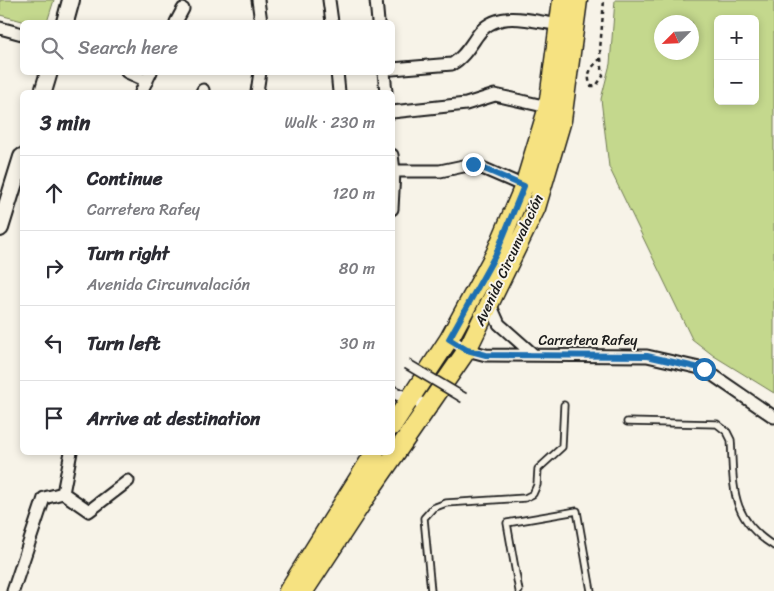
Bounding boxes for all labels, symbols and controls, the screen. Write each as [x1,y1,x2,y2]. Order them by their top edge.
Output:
north arrow [654,15,699,60]
map controls [714,15,759,105]
button: + [714,15,759,60]
search box [20,20,395,75]
text: Search here [78,31,178,64]
icon: search [38,34,66,62]
button: − [714,60,759,105]
text: 3 min [40,104,90,142]
text: Walk · 230 m [284,108,375,137]
route end [462,153,485,176]
text: Continue [87,162,163,195]
icon: ahead [40,179,68,207]
text: 120 m [332,179,375,208]
street label: Avenida Circunvalación [467,190,551,331]
text: Carretera Rafey [87,195,200,224]
text: Turn right [87,237,169,270]
icon: right [40,254,68,282]
text: 80 m [339,254,375,283]
text: Avenida Circunvalación [87,270,250,299]
text: Turn left [87,327,160,360]
street label: Carretera Rafey [539,328,638,353]
icon: left [40,329,68,357]
text: 30 m [340,329,375,358]
route start [693,358,716,381]
text: Arrive at destination [87,402,260,435]
icon: arrive [40,404,68,432]

